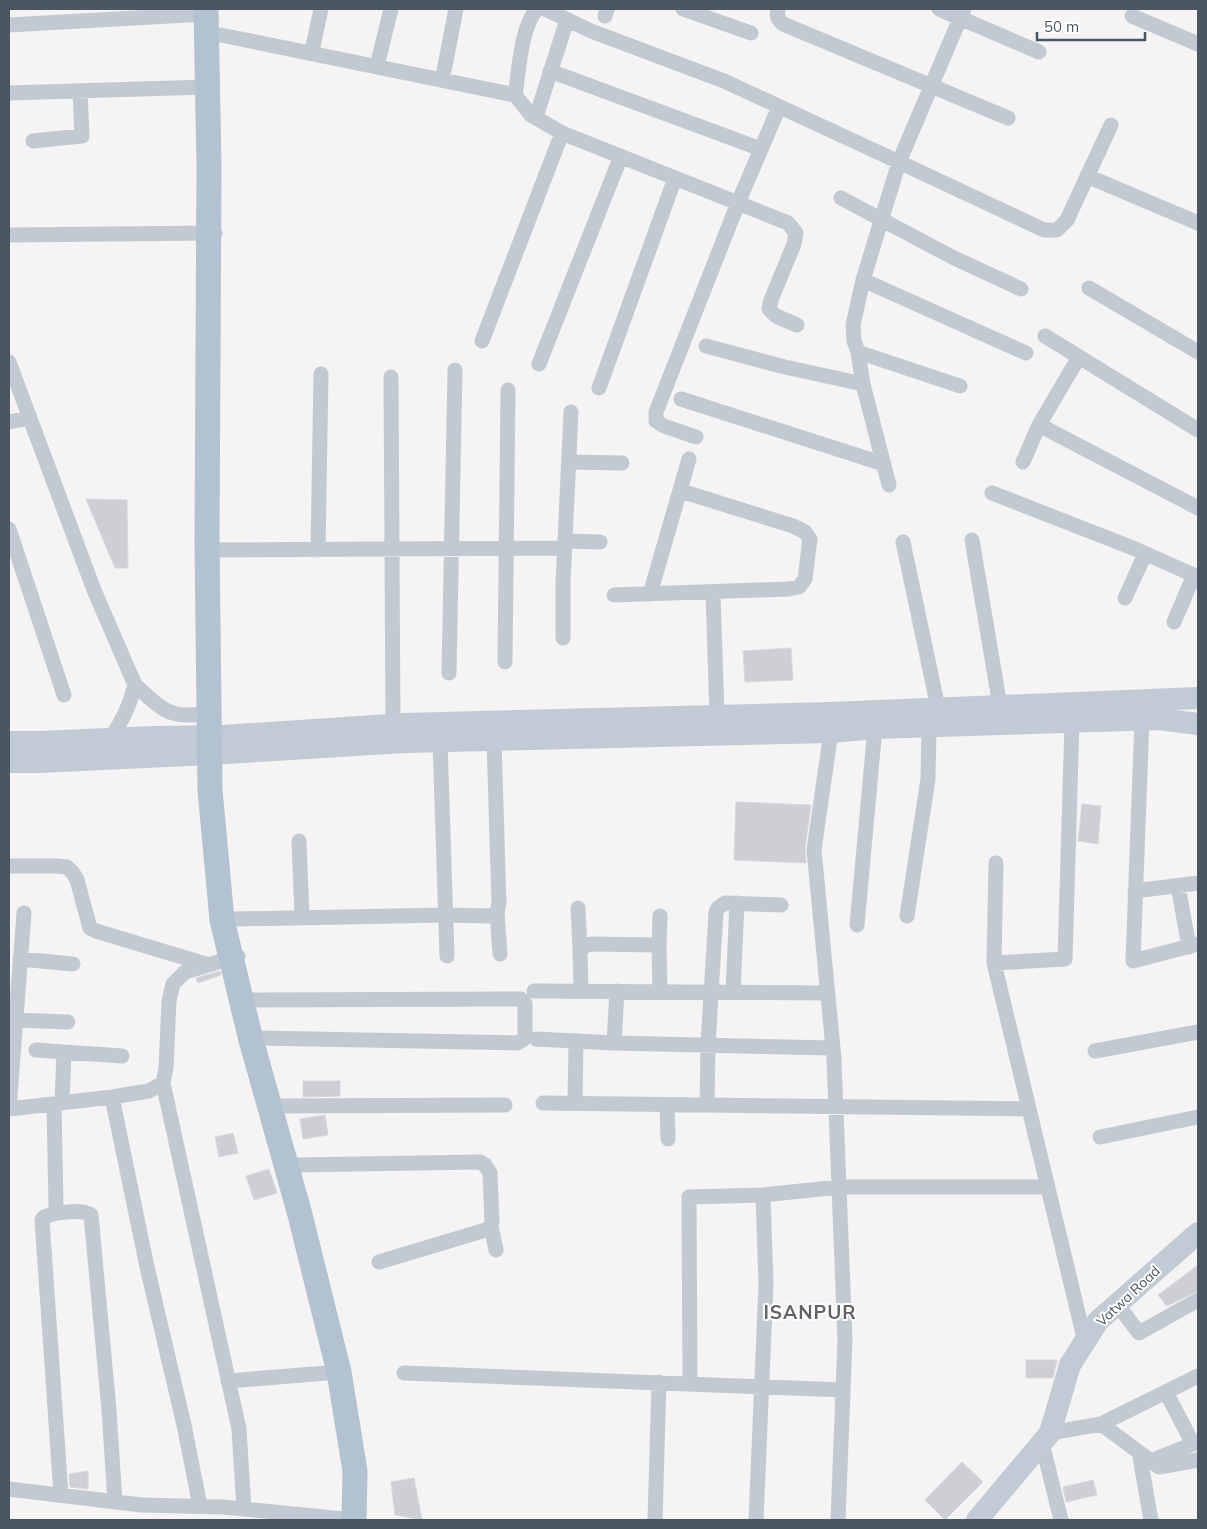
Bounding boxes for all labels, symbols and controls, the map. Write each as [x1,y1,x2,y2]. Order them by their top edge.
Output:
scale bar [1037,10,1144,42]
text: 50 m [1044,17,1079,36]
street label: Vatwa Road [1092,1262,1164,1330]
district label: ISANPUR [763,1300,857,1324]

